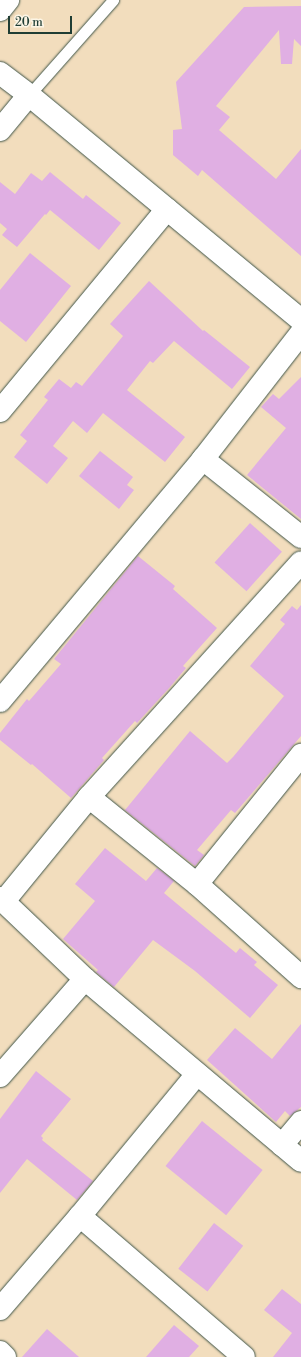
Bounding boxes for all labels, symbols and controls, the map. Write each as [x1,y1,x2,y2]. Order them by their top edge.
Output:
scale bar [10,8,74,34]
text: 20 m [15,15,43,30]

